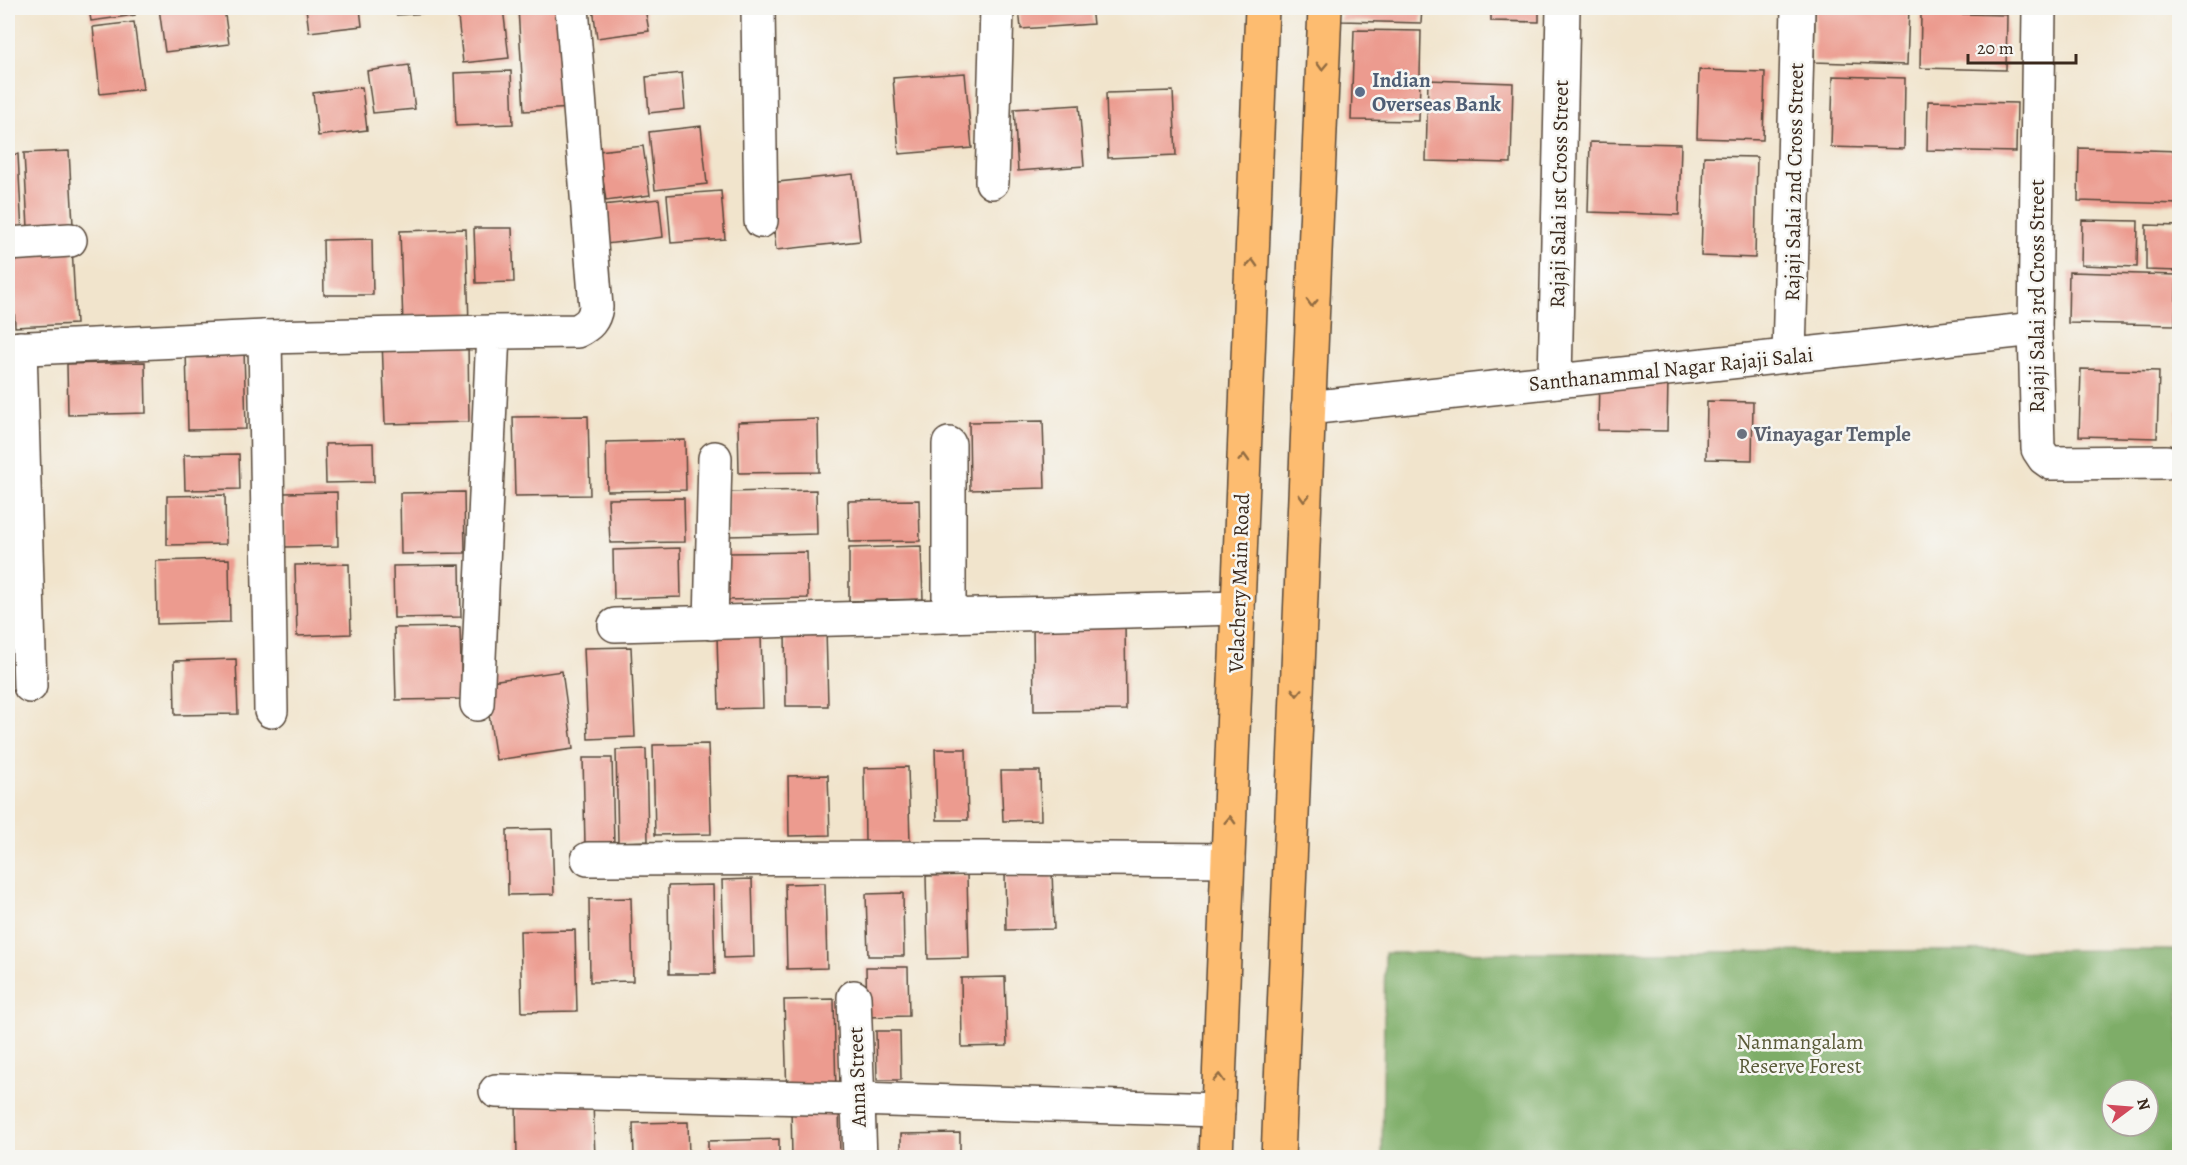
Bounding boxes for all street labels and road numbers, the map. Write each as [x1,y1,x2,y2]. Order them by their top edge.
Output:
street label: Rajaji Salai 2nd Cross Street [1778,62,1810,302]
street label: Rajaji Salai 1st Cross Street [1543,79,1575,308]
street label: Rajaji Salai 3rd Cross Street [2023,179,2051,413]
street label: Santhanammal Nagar Rajaji Salai [1527,340,1815,398]
street label: Velachery Main Road [1222,492,1256,674]
street label: Anna Street [841,1026,873,1129]

